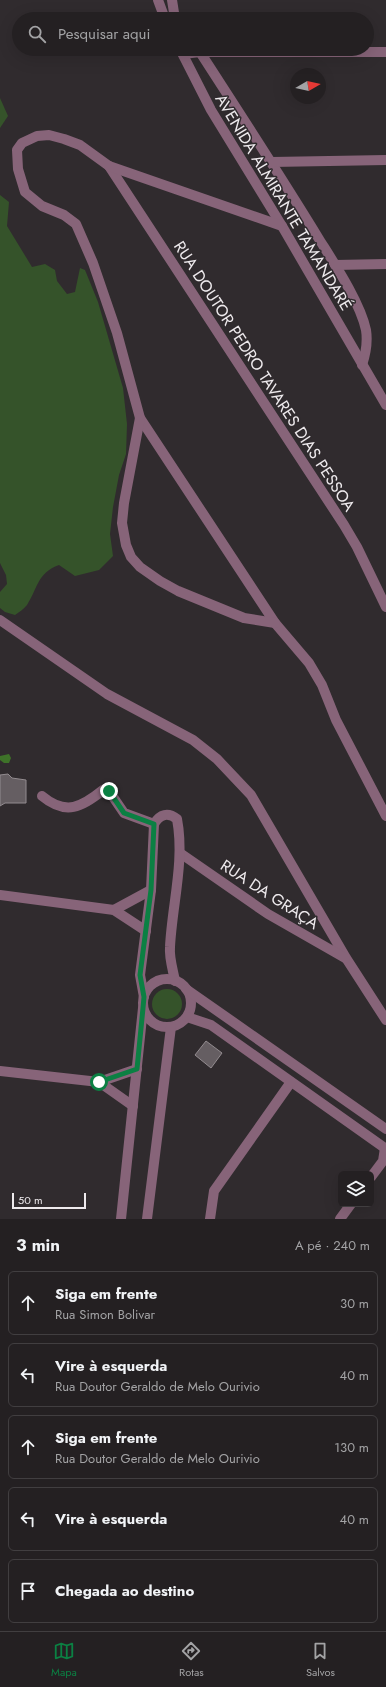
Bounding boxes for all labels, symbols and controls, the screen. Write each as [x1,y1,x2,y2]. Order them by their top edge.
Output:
search box [12,12,374,56]
icon: search [26,23,48,45]
text: Pesquisar aqui [58,23,150,45]
north arrow [290,68,326,104]
street label: AVENIDA ALMIRANTE TAMANDARÉ [210,90,358,315]
street label: RUA DOUTOR PEDRO TAVARES DIAS PESSOA [168,237,361,516]
route end [100,782,118,800]
street label: RUA DA GRAÇA [216,854,324,935]
route start [90,1073,108,1091]
map controls [338,1171,374,1207]
button: layers [338,1171,374,1207]
scale bar [12,1191,86,1210]
text: 50 m [18,1192,43,1208]
text: 3 min [16,1233,60,1257]
text: A pé · 240 m [295,1236,370,1255]
text: Siga em frente [55,1283,157,1305]
icon: ahead [17,1292,39,1314]
text: 30 m [340,1294,369,1313]
text: Rua Simon Bolivar [55,1305,155,1324]
text: Vire à esquerda [55,1355,167,1377]
icon: left [17,1364,39,1386]
text: 40 m [340,1366,369,1385]
text: Rua Doutor Geraldo de Melo Ourivio [55,1377,260,1396]
text: Siga em frente [55,1427,157,1449]
icon: ahead [17,1436,39,1458]
text: 130 m [334,1438,369,1457]
text: Rua Doutor Geraldo de Melo Ourivio [55,1449,260,1468]
icon: left [17,1508,39,1530]
text: Vire à esquerda [55,1508,167,1530]
text: 40 m [340,1510,369,1529]
icon: arrive [17,1580,39,1602]
text: Chegada ao destino [55,1580,194,1602]
tab: Mapa [51,1640,77,1680]
tab: Rotas [179,1640,204,1680]
tab: Salvos [306,1640,335,1680]

